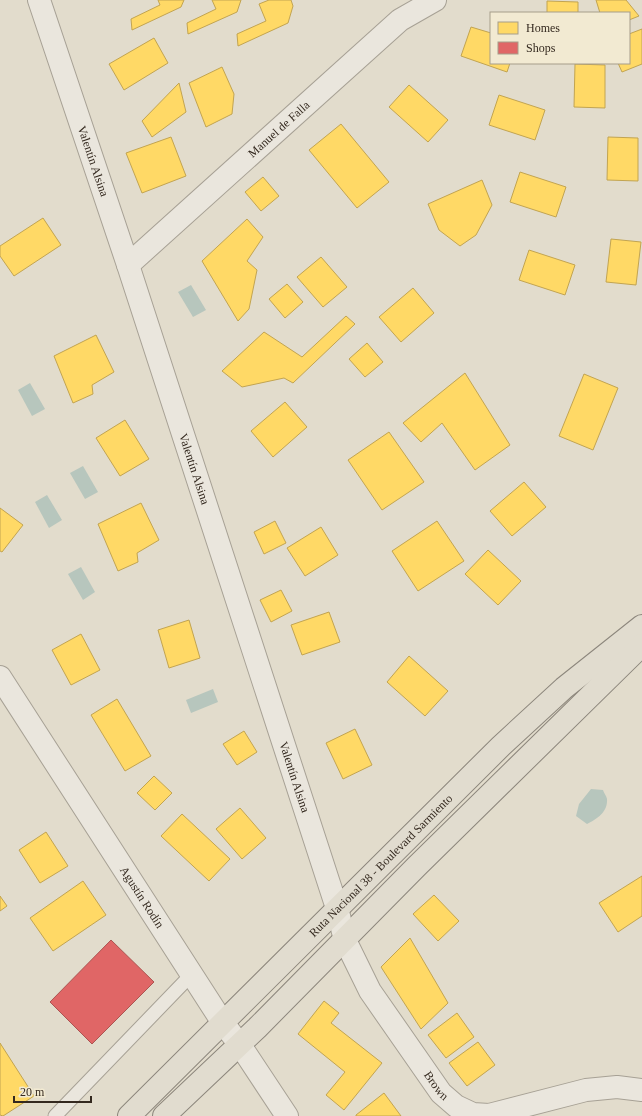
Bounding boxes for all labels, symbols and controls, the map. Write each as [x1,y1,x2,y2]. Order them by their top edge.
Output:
legend [490,12,630,64]
text: Homes [526,21,560,35]
text: Shops [526,41,556,55]
street label: Manuel de Falla [245,97,313,160]
street label: Valentín Alsina [75,124,112,199]
street label: Valentín Alsina [176,432,213,507]
street label: Valentín Alsina [276,740,313,815]
street label: Ruta Nacional 38 - Boulevard Sarmiento [306,791,455,940]
street label: Agustín Rodín [117,864,167,931]
street label: Brown [421,1068,451,1103]
scale bar [14,1078,91,1104]
text: 20 m [20,1085,45,1099]

